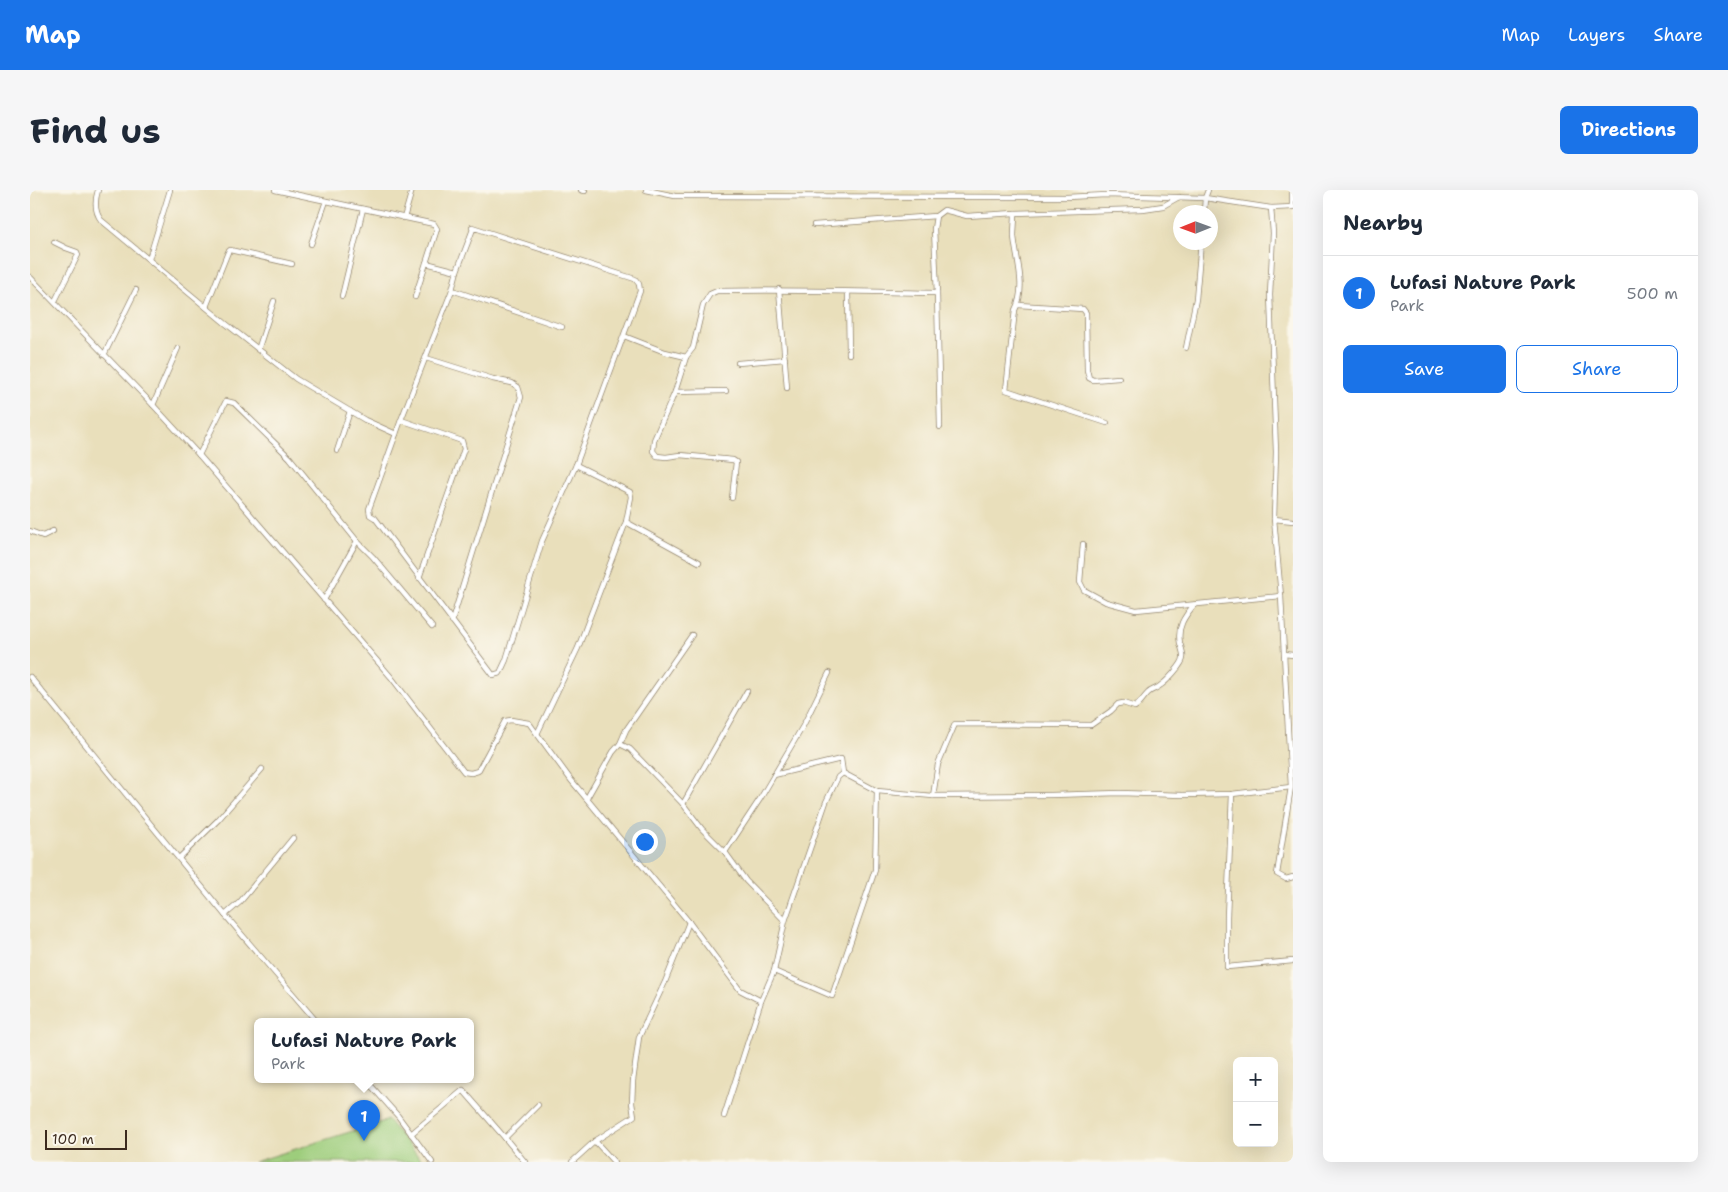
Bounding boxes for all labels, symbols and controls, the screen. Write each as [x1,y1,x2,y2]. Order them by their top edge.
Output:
text: Map [25,19,81,51]
text: Map [1502,23,1540,47]
text: Layers [1568,23,1625,47]
text: Share [1653,23,1703,47]
button: Directions [1560,106,1698,154]
text: Find us [30,107,161,154]
north arrow [1173,205,1218,250]
text: Nearby [1343,209,1423,237]
text: Lufasi Nature Park [1390,270,1576,295]
text: 1 [1355,283,1363,304]
text: 500 m [1627,283,1678,304]
text: Park [1390,295,1424,316]
button: Save [1343,345,1506,393]
button: Share [1516,345,1678,393]
your location [632,829,658,855]
popup [254,1018,474,1083]
text: Lufasi Nature Park [271,1028,457,1053]
text: Park [271,1053,305,1074]
map controls [1233,1057,1278,1147]
button: + [1233,1057,1278,1102]
pin: 1 [348,1100,380,1141]
button: − [1233,1102,1278,1147]
scale bar [45,1127,128,1150]
text: 100 m [52,1130,94,1148]

